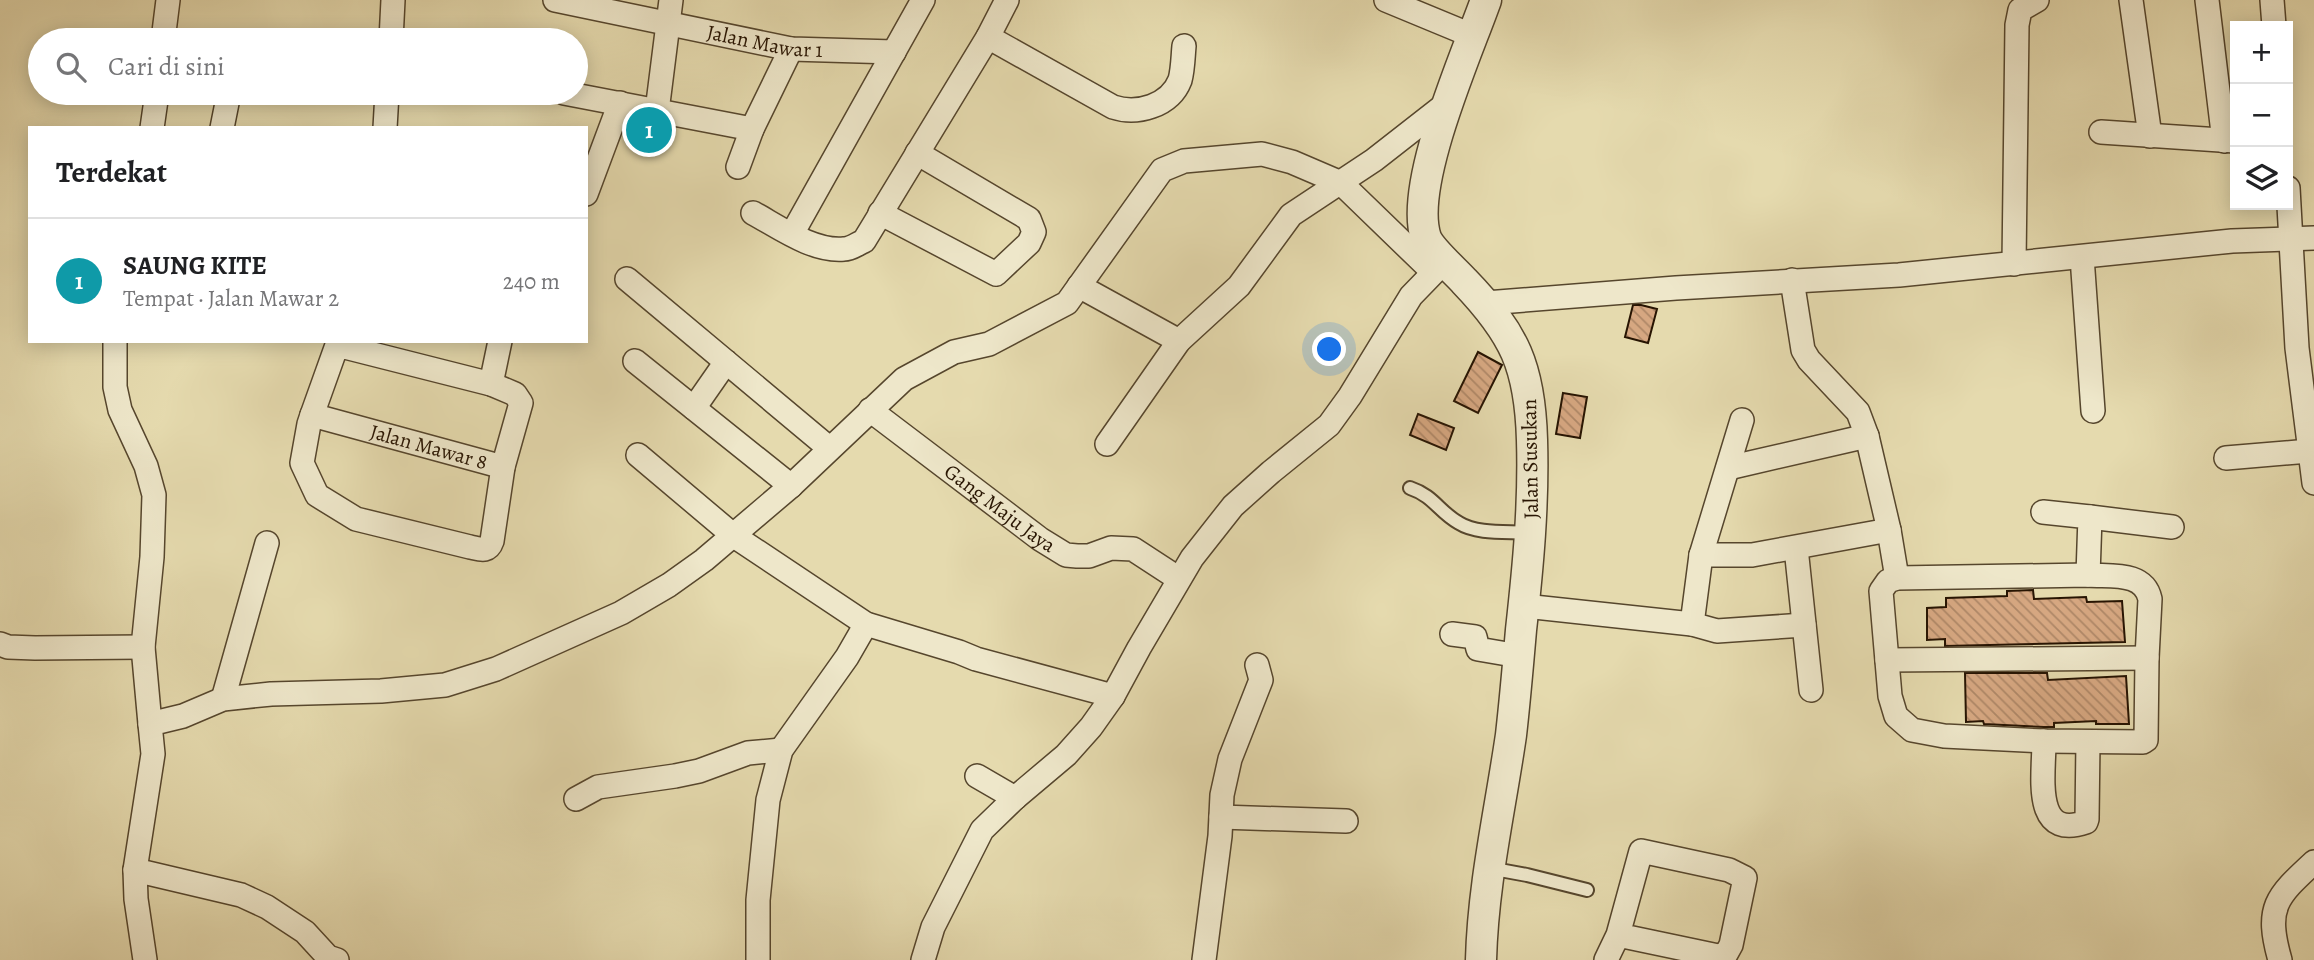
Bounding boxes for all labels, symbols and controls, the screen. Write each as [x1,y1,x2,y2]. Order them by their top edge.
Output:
street label: Jalan Mawar 1 [704,18,823,64]
map controls [2230,21,2293,210]
button: + [2230,21,2293,84]
search box [28,28,588,105]
icon: search [52,48,90,86]
text: Cari di sini [108,49,225,84]
button: − [2230,84,2293,147]
pin: 1 [626,104,672,156]
button: layers [2230,147,2293,210]
text: Terdekat [56,152,167,192]
text: SAUNG KITE [123,248,267,283]
text: 1 [75,266,83,297]
text: 240 m [503,266,560,297]
text: Tempat · Jalan Mawar 2 [123,283,339,314]
your location [1312,332,1346,366]
street label: Jalan Susukan [1515,399,1545,519]
street label: Jalan Mawar 8 [367,417,490,476]
street label: Gang Maju Jaya [939,457,1061,559]

